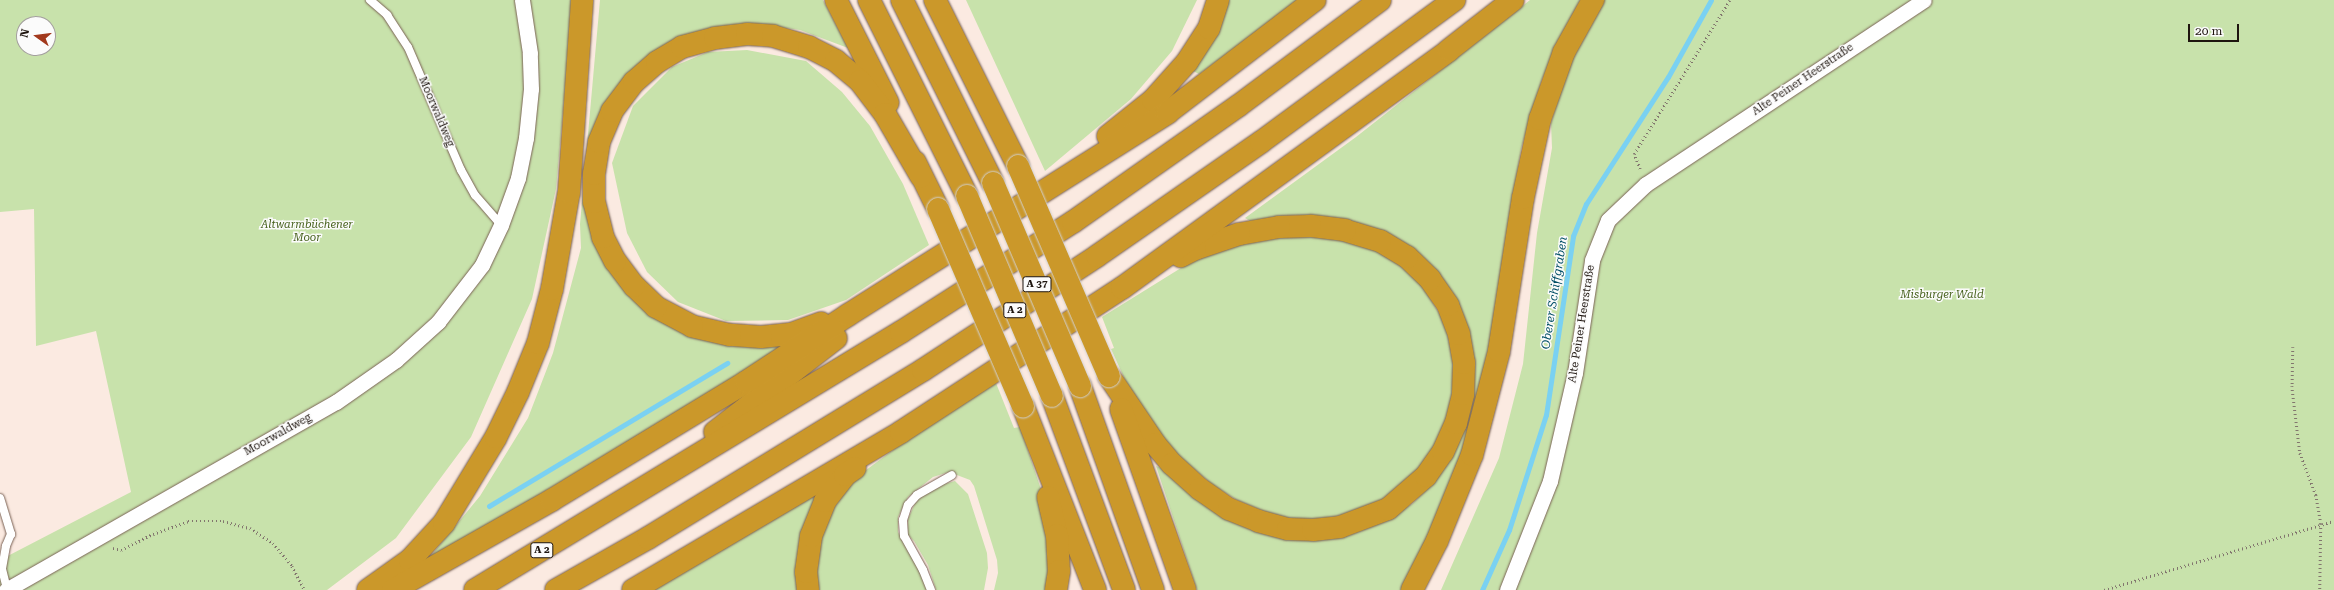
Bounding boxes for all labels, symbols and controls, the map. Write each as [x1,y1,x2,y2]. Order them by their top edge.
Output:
north arrow [16,16,56,56]
scale bar [2190,16,2241,42]
text: 20 m [2195,24,2222,38]
text: N [18,28,32,39]
street label: Alte Peiner Heerstraße [1750,41,1856,119]
street label: Moorwaldweg [415,75,457,149]
park label: Altwarmbüchener Moor [261,219,353,245]
water label: Oberer Schiffgraben [1539,236,1571,350]
street label: Alte Peiner Heerstraße [1566,264,1598,384]
road number: A 37 [1022,276,1052,292]
park label: Misburger Wald [1900,288,1984,302]
road number: A 2 [1003,302,1027,318]
street label: Moorwaldweg [242,411,314,459]
road number: A 2 [530,542,554,558]

